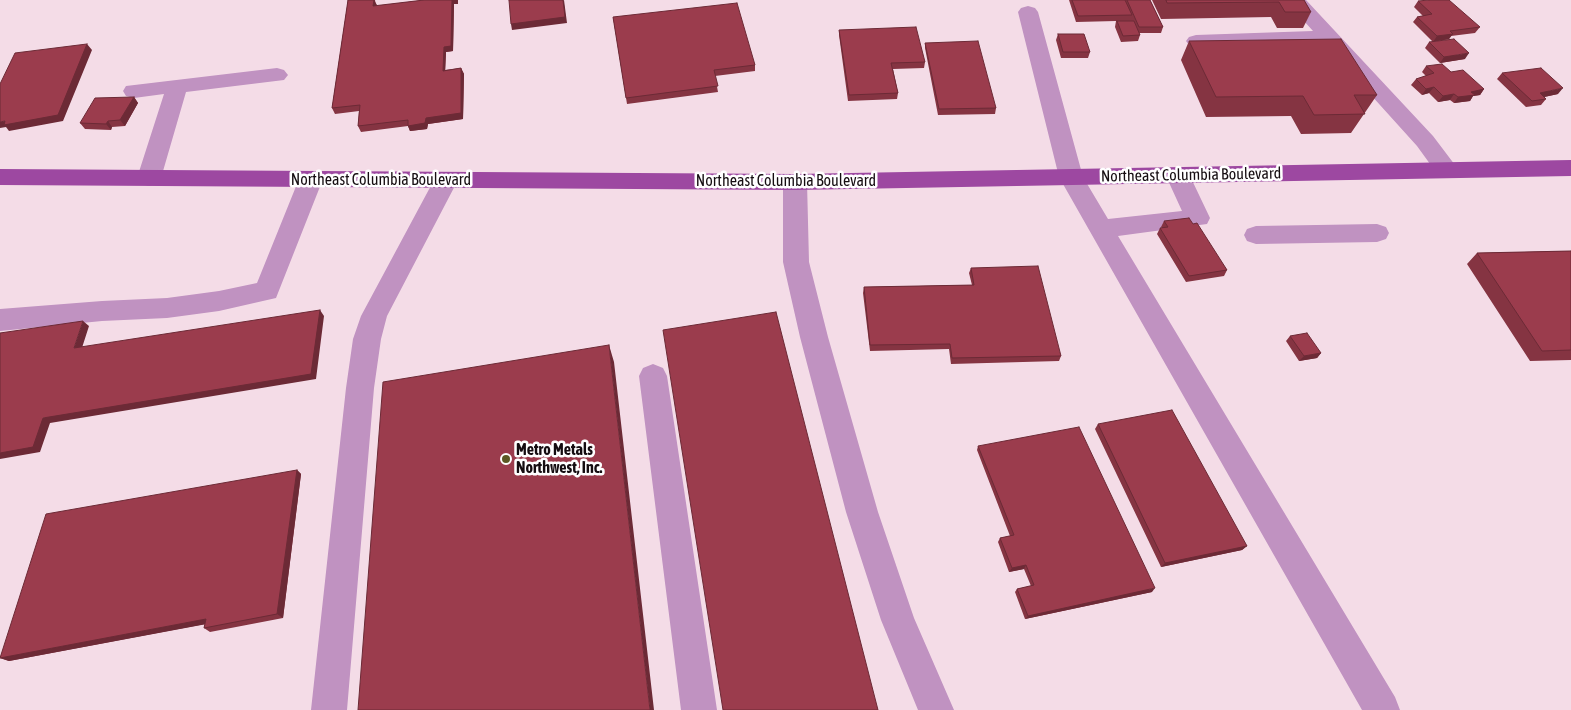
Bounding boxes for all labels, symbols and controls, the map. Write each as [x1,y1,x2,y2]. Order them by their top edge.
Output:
street label: Northeast Columbia Boulevard [1101,164,1281,186]
street label: Northeast Columbia Boulevard [291,170,471,190]
street label: Northeast Columbia Boulevard [696,171,876,191]
place label: Metro Metals Northwest, Inc. [516,440,602,478]
marker: Metro Metals Northwest, Inc. [500,453,512,465]

